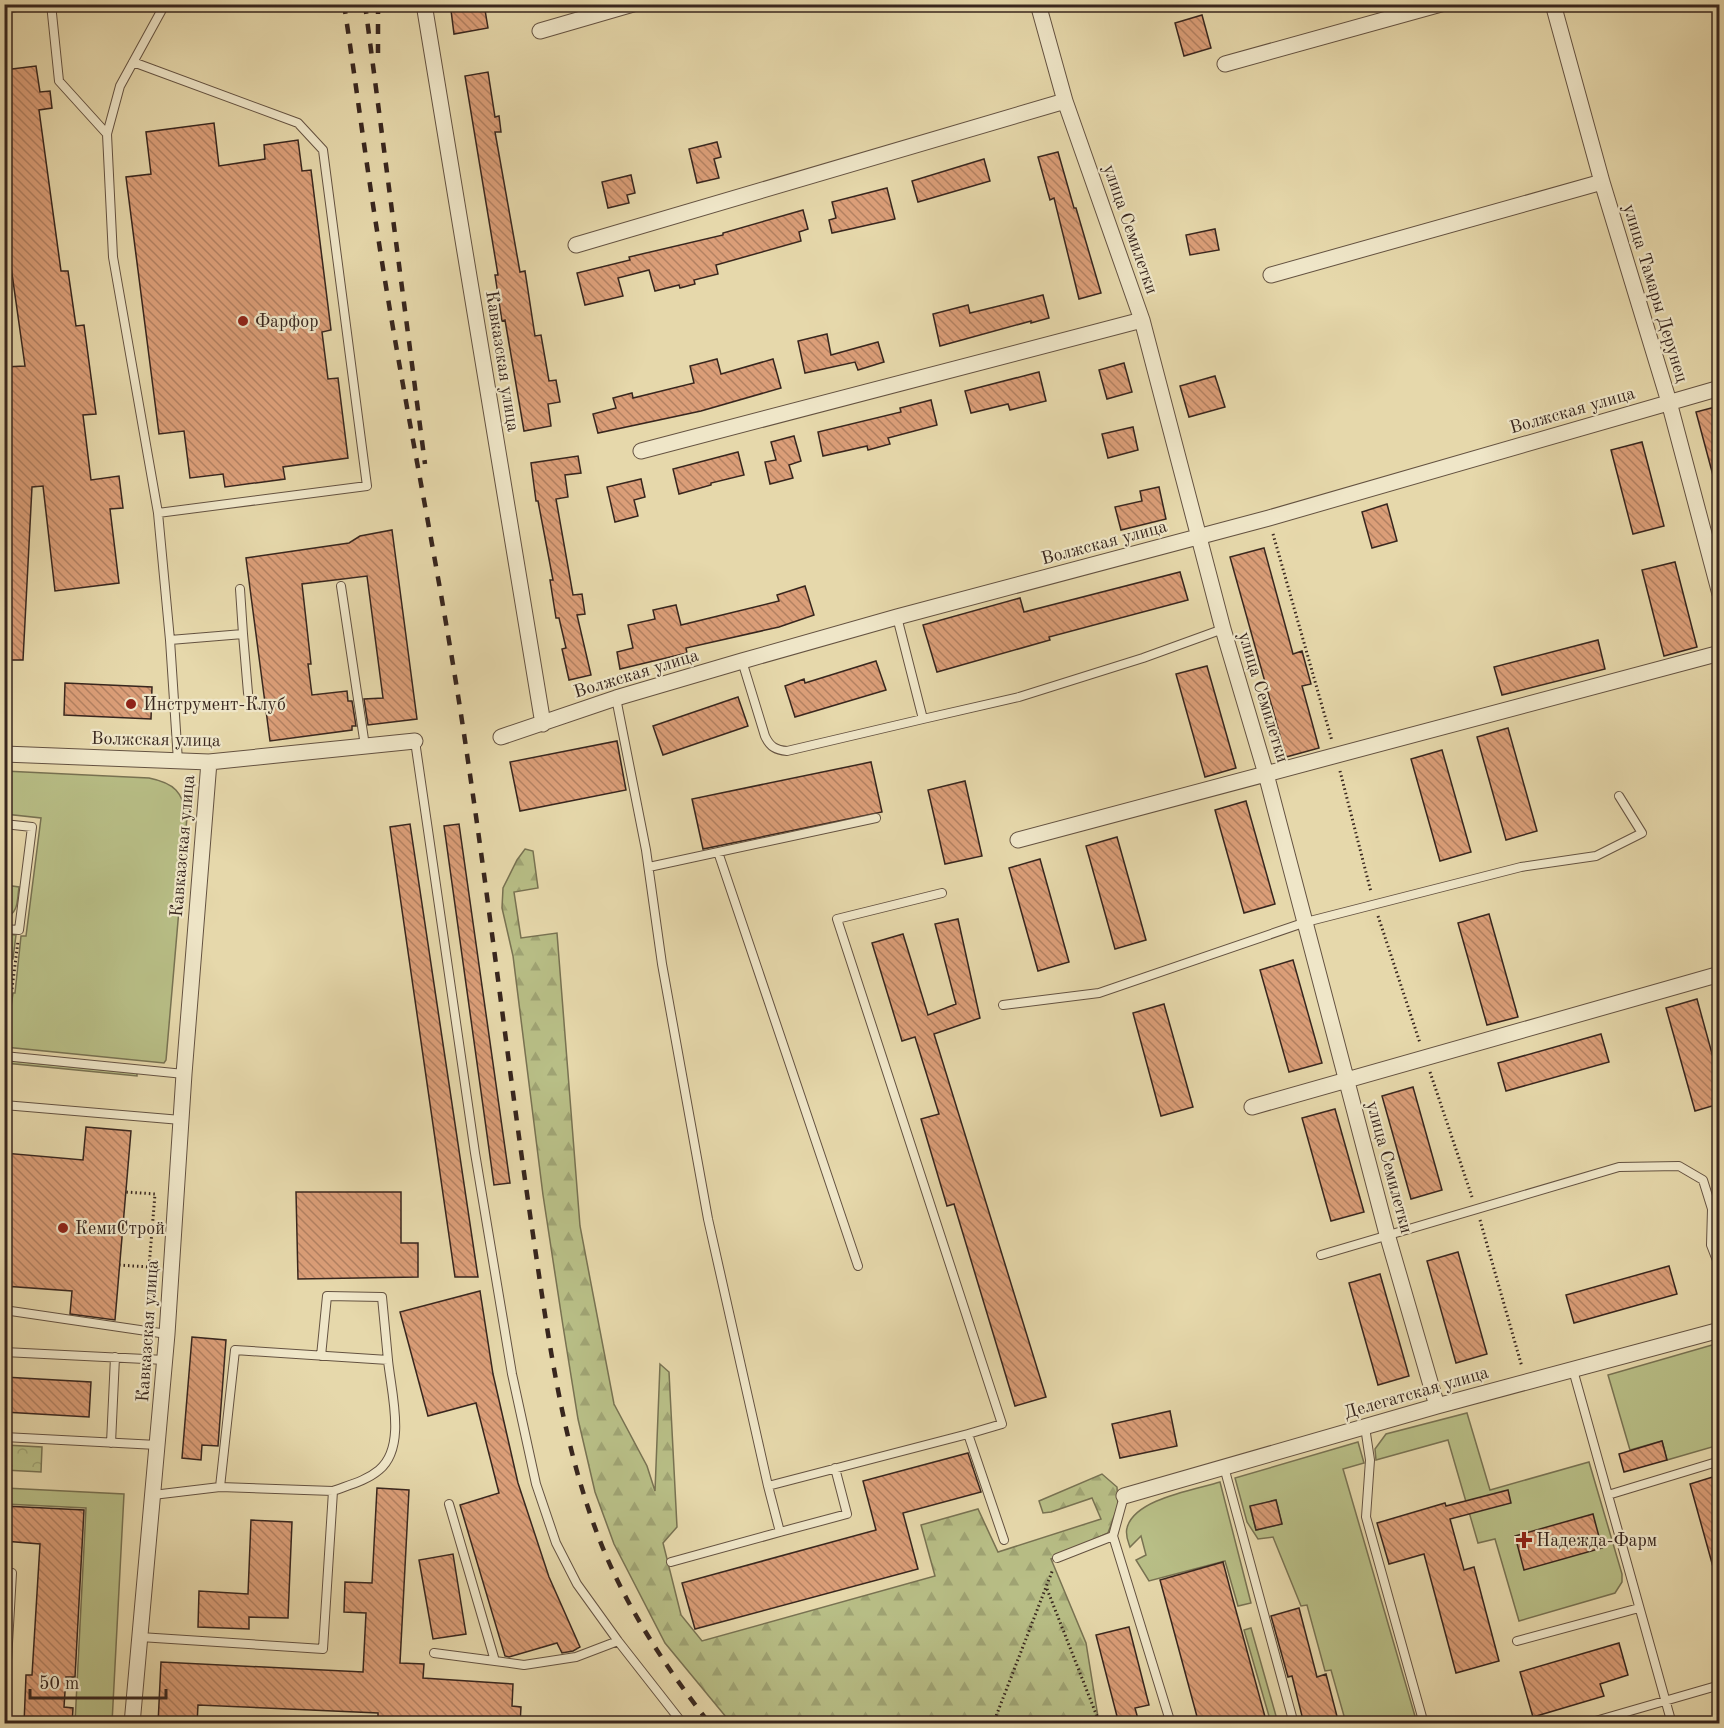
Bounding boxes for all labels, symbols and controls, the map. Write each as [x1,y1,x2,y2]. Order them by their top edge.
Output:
street label: улица Семилетки [1099,162,1161,297]
street label: улица Тамары Дерунец [1619,202,1691,385]
street label: Кавказская улица [482,289,522,433]
place label: Фарфор [255,313,319,332]
marker: Фарфор [236,314,250,328]
street label: Волжская улица [1508,384,1637,437]
street label: Волжская улица [1039,517,1169,568]
street label: улица Семилетки [1235,630,1292,765]
street label: Волжская улица [572,646,701,702]
place label: Инструмент-Клуб [143,696,286,714]
marker: Инструмент-Клуб [124,697,138,711]
street label: Волжская улица [91,730,221,750]
street label: Кавказская улица [168,774,198,918]
street label: улица Семилетки [1363,1099,1415,1235]
place label: КемиСтрой [75,1220,165,1238]
marker: КемиСтрой [56,1221,70,1235]
street label: Кавказская улица [134,1259,162,1403]
street label: Делегатская улица [1342,1364,1491,1422]
place label: Надежда-Фарм [1536,1532,1657,1550]
marker: Надежда-Фарм [1517,1533,1531,1547]
scale bar [30,1662,166,1700]
text: 50 m [39,1675,79,1693]

